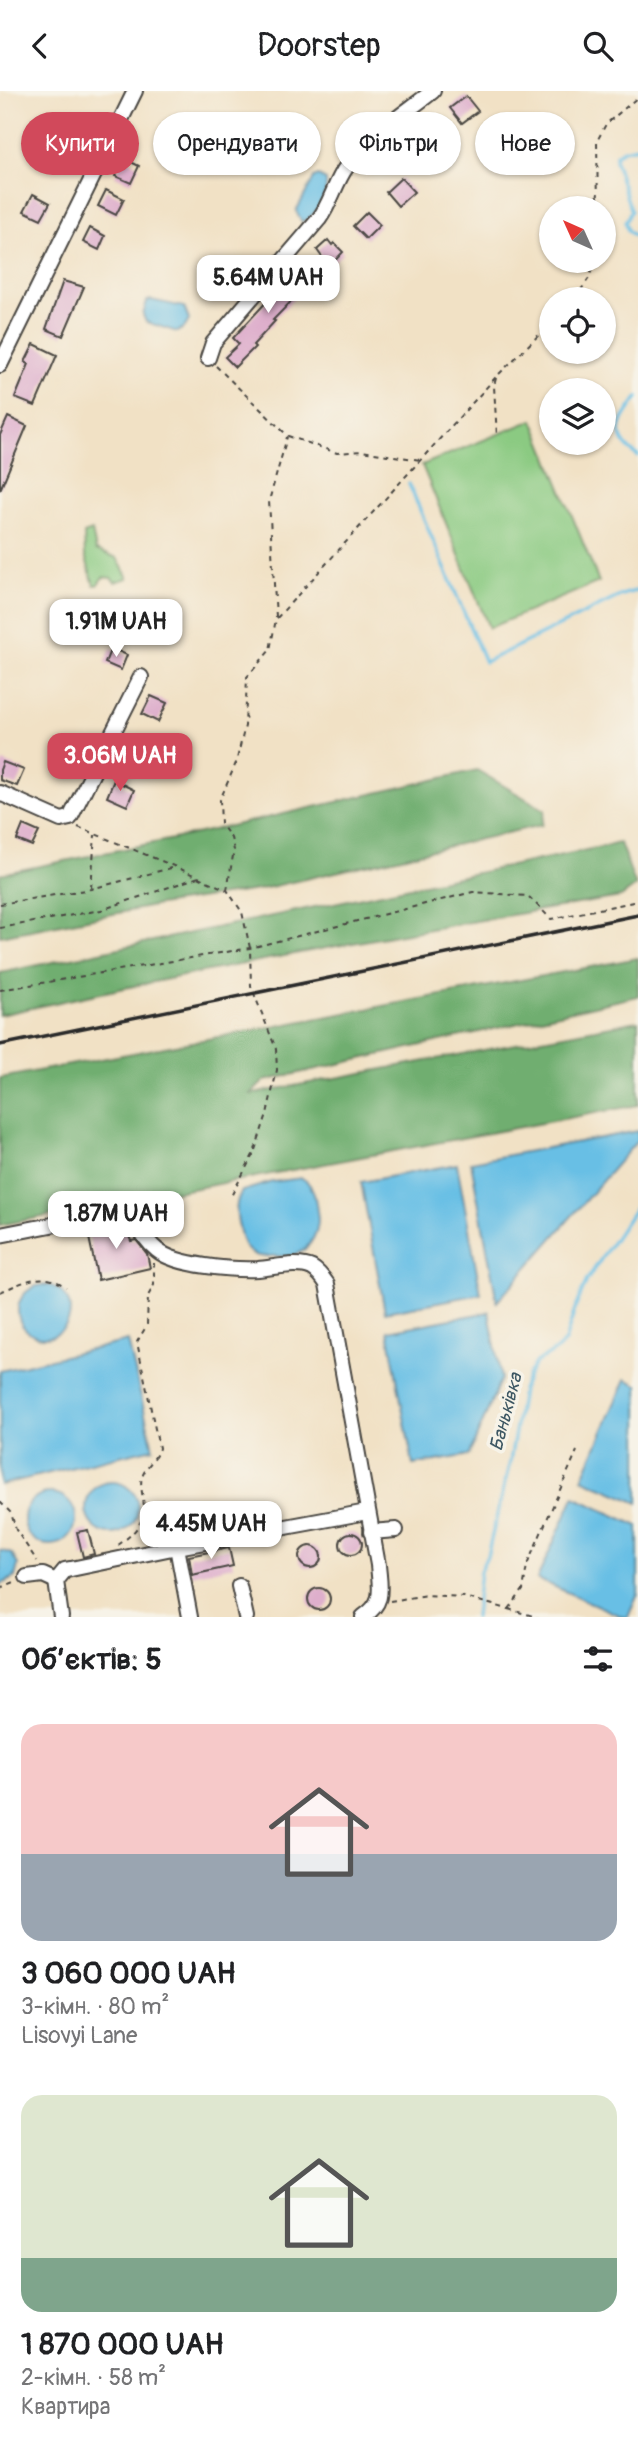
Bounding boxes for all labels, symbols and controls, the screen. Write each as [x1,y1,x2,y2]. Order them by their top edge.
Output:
text: Doorstep [257,26,381,66]
icon: back [21,27,59,65]
icon: search [579,27,617,65]
chip: Купити [21,112,139,175]
chip: Орендувати [153,112,321,175]
chip: Фільтри [335,112,461,175]
chip: Нове [475,112,575,175]
north arrow [539,196,616,273]
map controls [539,196,616,455]
pin: 5.64M UAH [188,255,348,315]
text: 5.64M UAH [213,263,323,292]
button: locate [539,287,616,364]
button: layers [539,378,616,455]
pin: 1.91M UAH [36,599,196,659]
text: 1.91M UAH [65,607,167,636]
pin: 3.06M UAH [40,733,200,793]
text: 3.06M UAH [63,741,177,770]
pin: 1.87M UAH [36,1191,196,1251]
text: 1.87M UAH [64,1199,168,1228]
water label: Баньківка [484,1369,528,1454]
pin: 4.45M UAH [131,1501,291,1561]
text: 4.45M UAH [156,1509,266,1538]
icon: filters [579,1640,617,1678]
text: Об’єктів: 5 [21,1641,162,1678]
icon: home [256,1769,382,1895]
text: 3 060 000 UAH [21,1955,236,1992]
text: 3-кімн. · 80 m² [21,1992,169,2021]
text: Lisovyi Lane [21,2021,137,2050]
icon: home [256,2140,382,2266]
text: 1 870 000 UAH [21,2326,224,2363]
text: 2-кімн. · 58 m² [21,2363,166,2392]
text: Квартира [21,2392,110,2421]

